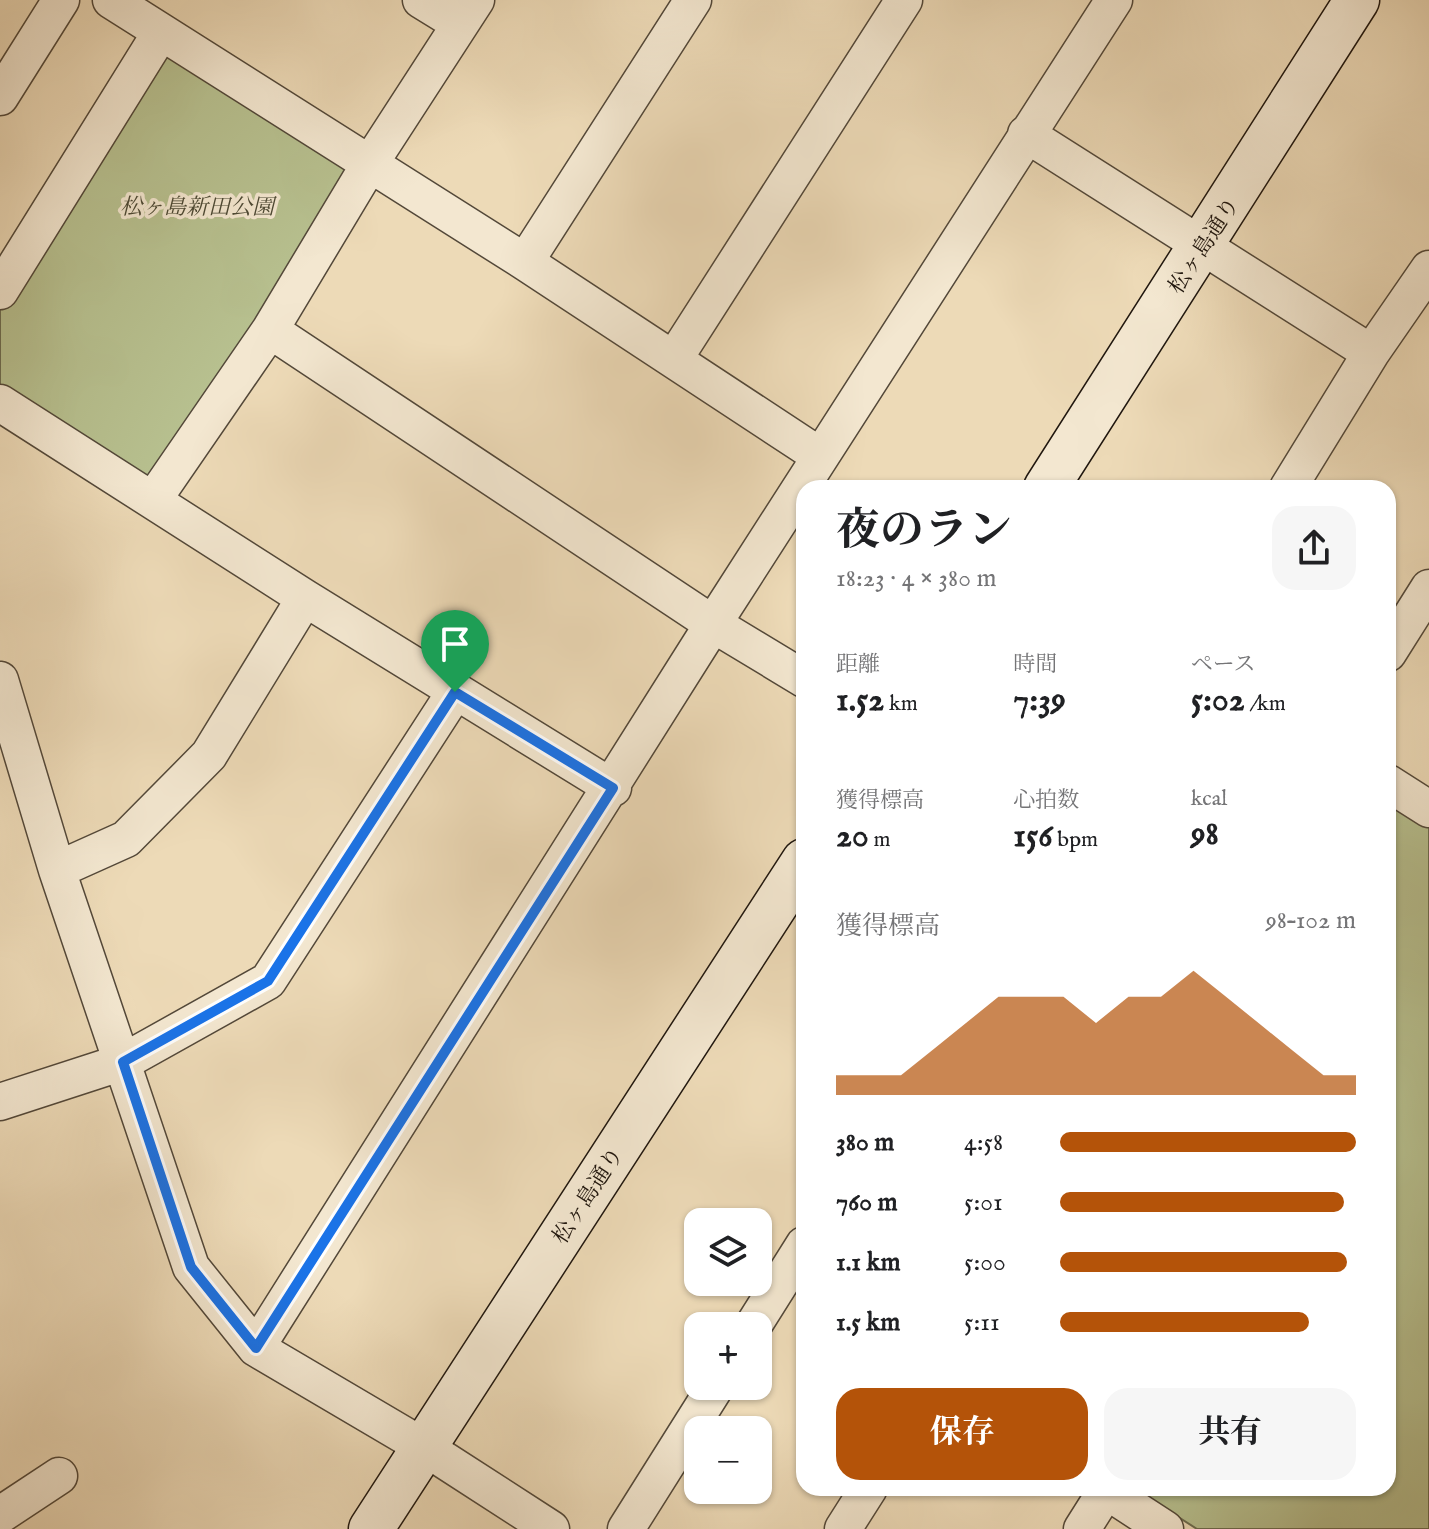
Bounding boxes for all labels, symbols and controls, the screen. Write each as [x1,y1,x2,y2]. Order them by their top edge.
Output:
street label: 松ヶ島通り [1163,192,1246,300]
park label: 松ヶ島新田公園 [120,194,277,222]
text: 夜のラン [836,504,1012,560]
button: share [1272,506,1356,590]
text: 18:23 · 4 × 380 m [836,562,997,595]
pin [421,610,489,692]
icon: arrive [433,622,477,666]
text: 距離 [836,651,880,679]
text: 時間 [1013,651,1057,679]
text: ペース [1191,651,1256,679]
text: 1.52 [836,679,884,722]
text: 7:39 [1013,679,1066,722]
text: 5:02 [1191,679,1245,722]
text: km [884,690,918,718]
text: /km [1245,690,1286,718]
text: kcal [1191,785,1227,813]
text: 獲得標高 [836,787,924,815]
text: 心拍数 [1013,787,1079,815]
text: 98 [1191,813,1219,856]
text: 20 [836,815,869,858]
text: 156 [1013,815,1053,858]
text: m [869,826,890,854]
text: bpm [1053,826,1098,854]
text: 98–102 m [1265,904,1356,937]
text: 獲得標高 [836,910,940,943]
text: 380 m [836,1126,894,1159]
text: 4:58 [964,1126,1003,1159]
street label: 松ヶ島通り [547,1142,630,1250]
text: 760 m [836,1186,898,1219]
text: 5:01 [964,1186,1003,1219]
map controls [684,1208,772,1504]
button: layers [684,1208,772,1296]
text: 1.1 km [836,1246,901,1279]
text: 5:00 [964,1246,1006,1279]
text: 1.5 km [836,1306,900,1339]
text: 5:11 [964,1306,1000,1339]
button: + [684,1312,772,1400]
button: 保存 [836,1388,1088,1480]
button: 共有 [1104,1388,1356,1480]
button: − [684,1416,772,1504]

